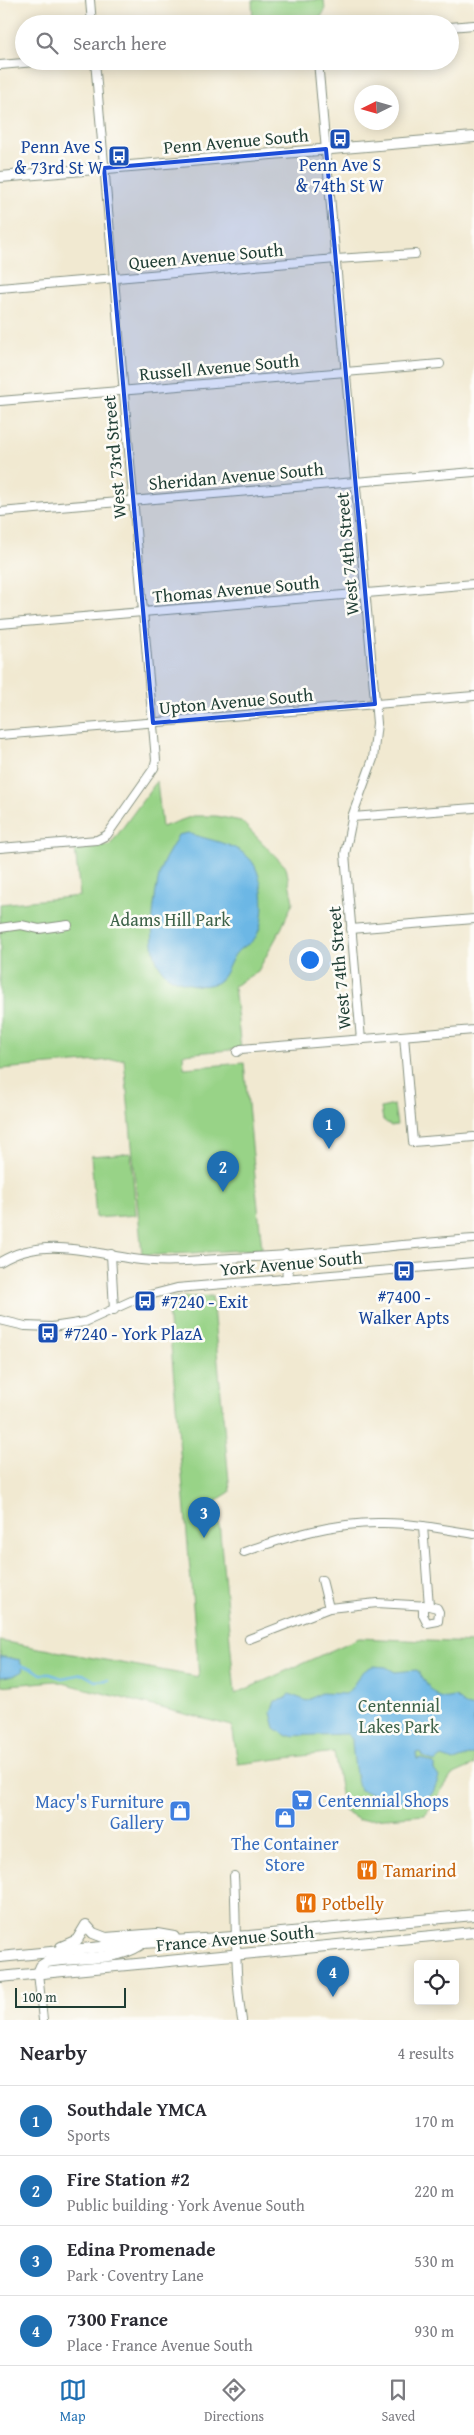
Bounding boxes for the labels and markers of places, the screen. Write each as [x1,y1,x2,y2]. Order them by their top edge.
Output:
bus stop icon: Penn Ave S & 74th St W [328,127,352,151]
place label: Penn Ave S & 73rd St W [14,133,104,181]
bus stop icon: Penn Ave S & 73rd St W [107,144,131,168]
place label: Penn Ave S & 74th St W [296,151,385,199]
pin: 1 [313,1108,345,1149]
pin: 2 [207,1151,239,1192]
bus stop icon: #7400 - Walker Apts [392,1259,416,1283]
place label: #7400 - Walker Apts [359,1283,449,1331]
place label: #7240 - Exit [161,1288,249,1315]
bus stop icon: #7240 - Exit [133,1289,157,1313]
place label: #7240 - York PlazA [64,1320,203,1347]
bus stop icon: #7240 - York PlazA [36,1321,60,1345]
pin: 3 [188,1497,220,1538]
place label: Centennial Shops [318,1787,449,1814]
place label: Macy's Furniture Gallery [35,1788,164,1836]
supermarket icon: Centennial Shops [290,1788,314,1812]
shop icon: Macy's Furniture Gallery [168,1799,192,1823]
shop icon: The Container Store [273,1806,297,1830]
place label: The Container Store [231,1830,339,1878]
place label: Tamarind [383,1857,457,1884]
restaurant icon: Tamarind [355,1858,379,1882]
place label: Potbelly [322,1890,384,1917]
restaurant icon: Potbelly [294,1891,318,1915]
pin: 4 [317,1956,349,1997]

